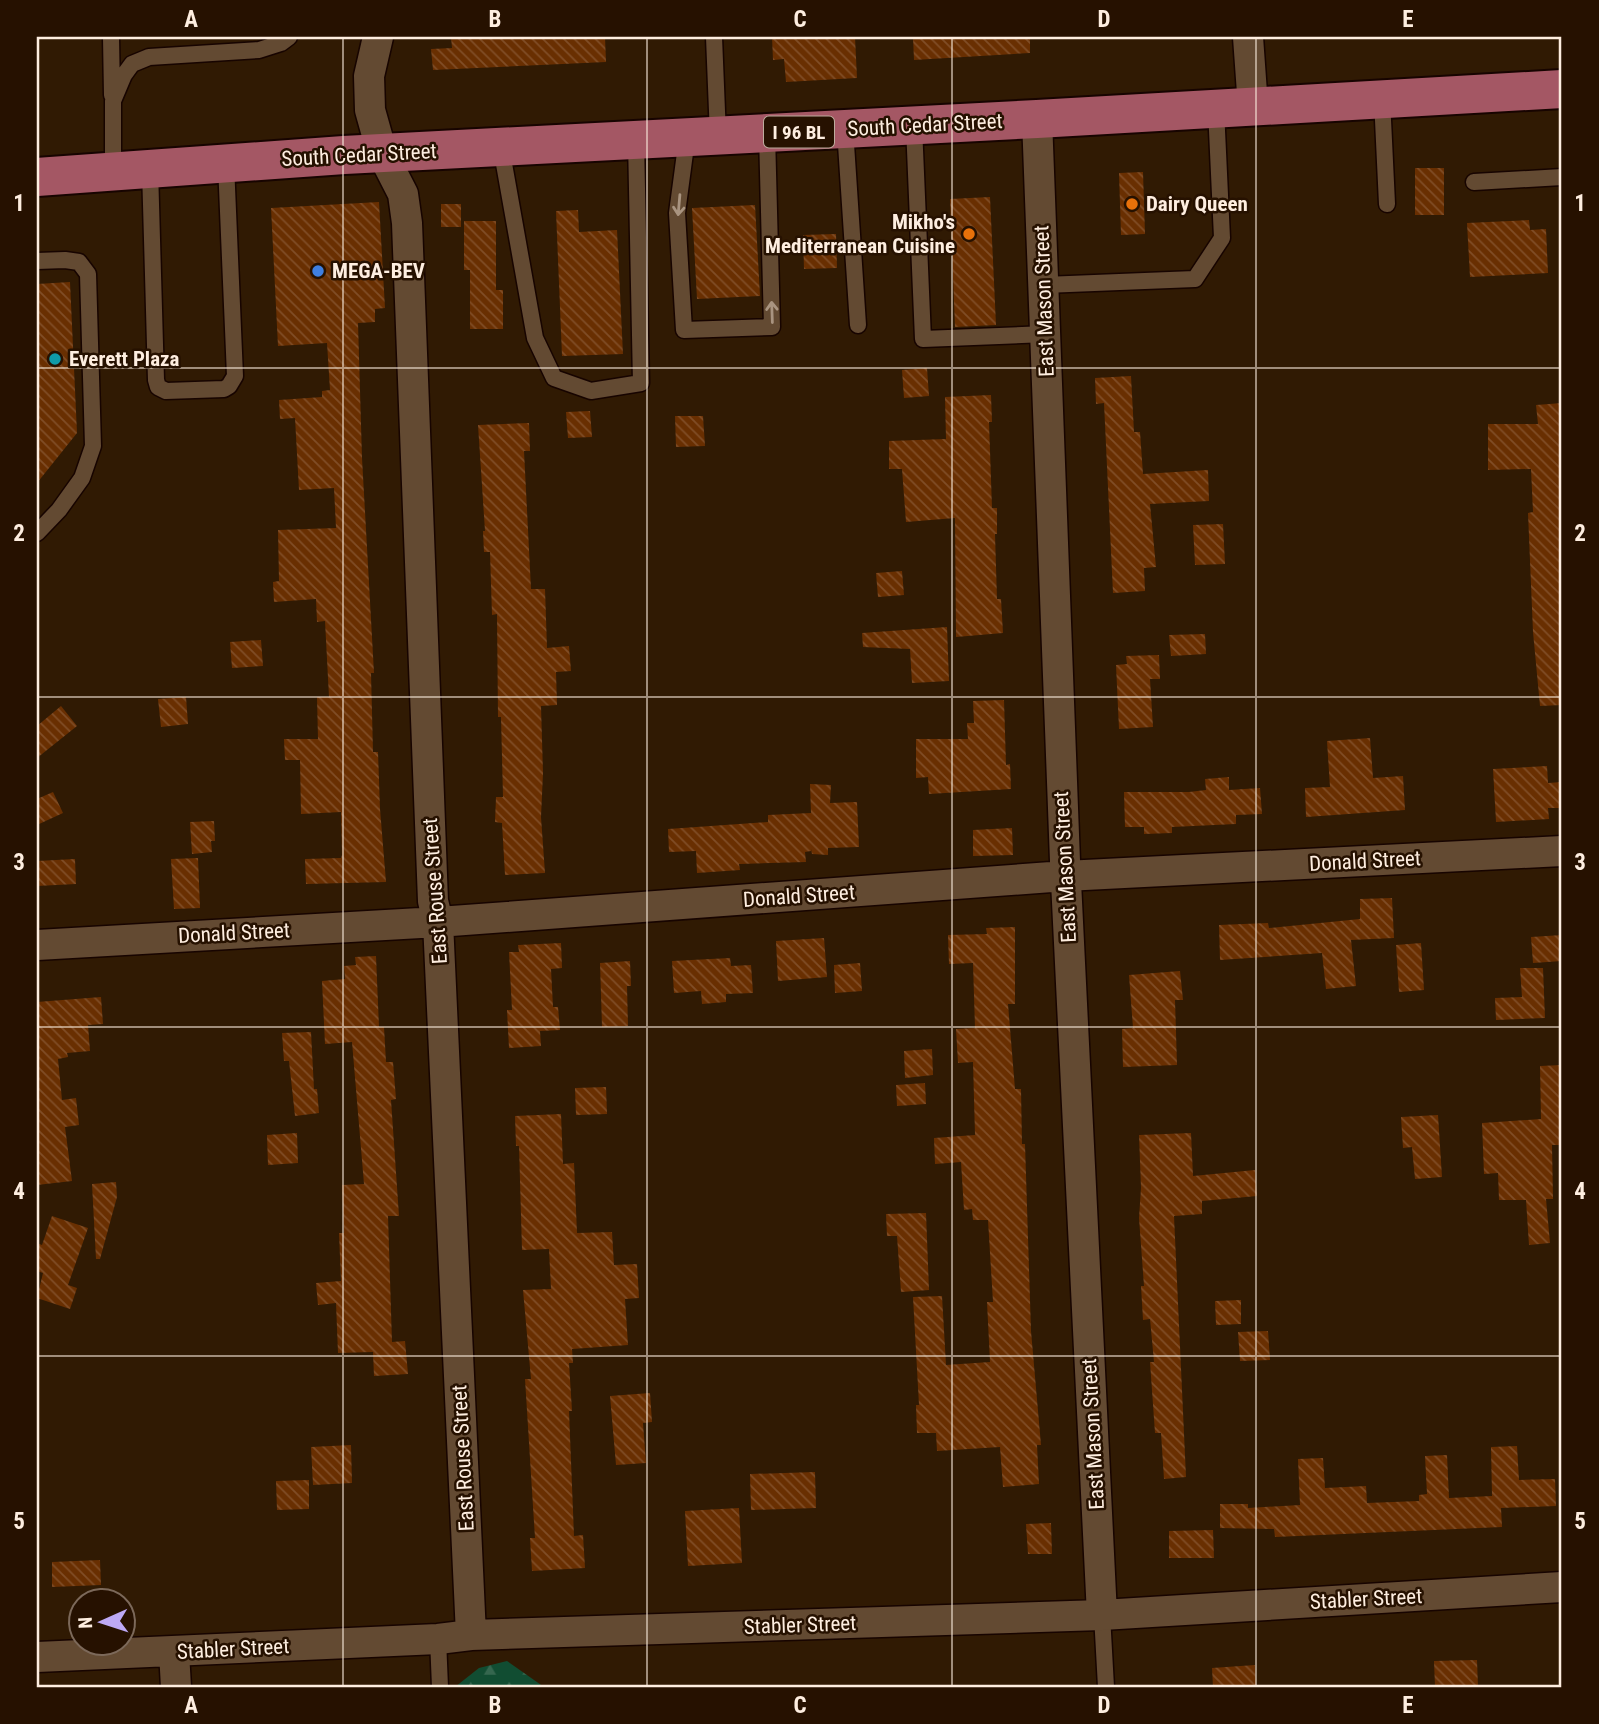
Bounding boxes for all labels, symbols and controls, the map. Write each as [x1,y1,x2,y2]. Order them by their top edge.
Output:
text: A [184,6,198,33]
text: B [489,6,501,33]
text: C [793,6,807,33]
text: D [1098,6,1111,33]
text: E [1402,6,1414,33]
street label: South Cedar Street [847,109,1003,141]
road number: I 96 BL [764,116,834,148]
street label: South Cedar Street [281,139,437,171]
text: 1 [13,190,25,217]
text: 1 [1574,190,1586,217]
place label: Dairy Queen [1146,192,1248,216]
one-way arrow [672,193,685,216]
marker: Dairy Queen [1124,196,1140,212]
place label: Mikho's Mediterranean Cuisine [765,210,955,258]
street label: East Mason Street [1029,225,1059,377]
marker: Mikho's Mediterranean Cuisine [961,226,977,242]
place label: MEGA-BEV [332,259,425,283]
marker: MEGA-BEV [310,263,326,279]
one-way arrow [765,301,779,324]
place label: Everett Plaza [69,347,180,371]
marker: Everett Plaza [47,351,63,367]
text: 2 [13,520,25,547]
text: 2 [1574,520,1586,547]
street label: East Mason Street [1049,791,1081,943]
street label: East Rouse Street [418,817,452,965]
street label: Donald Street [1308,846,1422,876]
text: 3 [13,849,25,876]
text: 3 [1574,849,1586,876]
street label: Donald Street [742,880,856,912]
street label: Donald Street [177,918,291,948]
text: 4 [13,1178,25,1205]
text: 4 [1574,1178,1586,1205]
street label: East Mason Street [1077,1358,1109,1510]
street label: East Rouse Street [447,1384,479,1532]
text: 5 [13,1508,25,1535]
text: 5 [1574,1508,1586,1535]
street label: Stabler Street [1309,1584,1423,1614]
north arrow [66,1588,136,1658]
street label: Stabler Street [743,1611,857,1639]
text: N [74,1616,97,1629]
street label: Stabler Street [176,1634,290,1664]
text: A [184,1692,198,1719]
text: B [489,1692,501,1719]
text: C [793,1692,807,1719]
text: D [1098,1692,1111,1719]
text: E [1402,1692,1414,1719]

